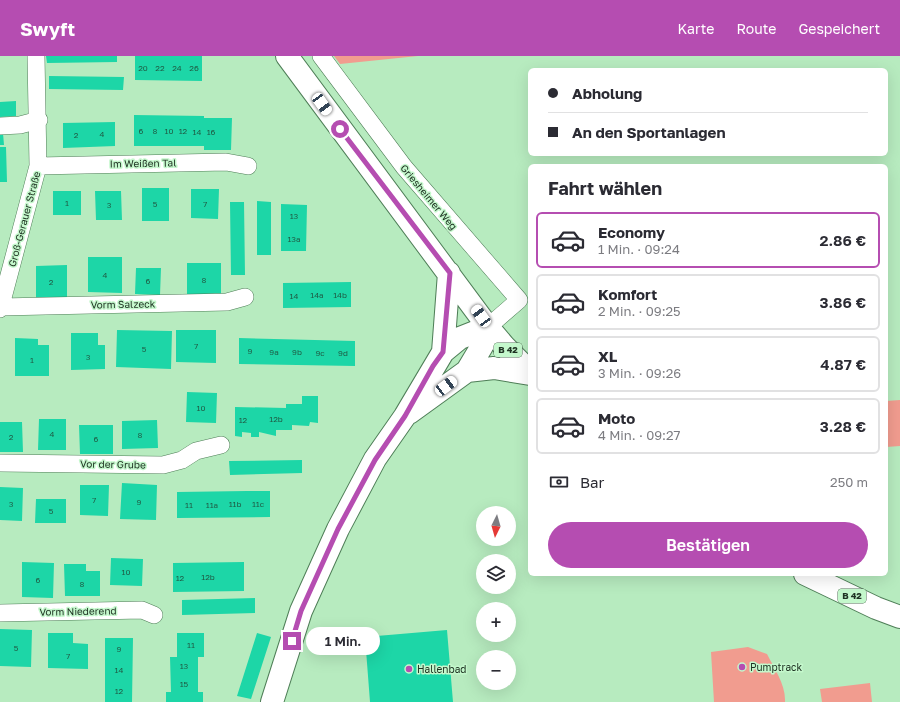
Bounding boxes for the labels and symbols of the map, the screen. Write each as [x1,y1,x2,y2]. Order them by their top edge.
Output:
house number: 20 [138,63,148,73]
house number: 22 [155,63,165,73]
house number: 24 [172,63,182,73]
house number: 26 [189,63,199,73]
car [310,91,334,117]
route start [331,120,349,138]
house number: 6 [139,126,144,136]
house number: 8 [153,126,158,136]
house number: 10 [165,126,173,136]
house number: 12 [179,126,188,136]
house number: 14 [193,127,201,137]
house number: 16 [207,127,216,137]
house number: 4 [100,129,105,139]
house number: 2 [74,130,79,140]
street label: Im Weißen Tal [110,156,176,170]
street label: Griesheimer Weg [398,162,460,232]
street label: Groß-Gerauer Straße [5,170,43,268]
house number: 1 [65,198,69,208]
house number: 5 [153,199,158,209]
house number: 7 [203,199,207,209]
house number: 3 [107,200,112,210]
house number: 13 [290,211,299,221]
house number: 13a [287,234,301,244]
house number: 4 [103,270,108,280]
house number: 8 [202,275,207,285]
house number: 6 [146,276,151,286]
house number: 2 [49,277,54,287]
house number: 14a [310,290,324,300]
house number: 14b [333,290,347,300]
house number: 14 [290,291,298,301]
street label: Vorm Salzeck [91,297,156,311]
car [469,303,493,329]
house number: 7 [194,341,198,351]
road number: B 42 [494,343,522,357]
house number: 5 [142,344,147,354]
house number: 9 [248,346,253,356]
house number: 9a [269,347,279,357]
house number: 9b [292,347,302,357]
house number: 9c [315,348,325,358]
house number: 9d [338,348,348,358]
house number: 3 [86,352,91,362]
house number: 1 [30,355,34,365]
car [433,374,459,398]
house number: 10 [197,403,205,413]
house number: 12b [269,414,283,424]
house number: 12 [239,415,248,425]
house number: 4 [50,429,55,439]
house number: 8 [138,430,143,440]
house number: 2 [9,432,14,442]
house number: 6 [94,434,99,444]
street label: Vor der Grube [80,457,146,471]
house number: 7 [92,495,96,505]
house number: 9 [137,497,142,507]
house number: 3 [9,499,14,509]
house number: 11b [229,499,241,509]
house number: 11c [252,499,265,509]
house number: 11 [185,500,193,510]
house number: 11a [206,500,218,510]
house number: 5 [49,506,54,516]
north arrow [476,506,516,546]
house number: 10 [122,567,130,577]
house number: 12b [201,572,215,582]
house number: 12 [176,573,185,583]
house number: 6 [36,575,41,585]
house number: 8 [80,579,85,589]
road number: B 42 [838,589,866,603]
street label: Vorm Niederend [39,604,117,618]
callout: 1 Min. [306,627,380,655]
route end [283,632,301,650]
house number: 11 [187,640,195,650]
house number: 5 [14,643,19,653]
house number: 9 [117,644,122,654]
house number: 7 [66,651,70,661]
house number: 13 [180,661,189,671]
place label: Pumptrack [750,661,802,673]
marker: Pumptrack [737,662,747,672]
place label: Hallenbad [417,663,466,675]
marker: Hallenbad [404,664,414,674]
house number: 14 [115,665,123,675]
house number: 15 [180,679,189,689]
house number: 12 [115,686,124,696]

